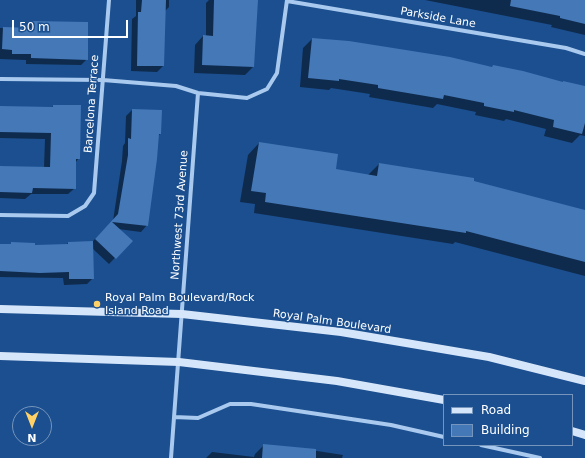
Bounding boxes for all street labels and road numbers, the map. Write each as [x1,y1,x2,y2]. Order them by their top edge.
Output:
street label: Parkside Lane [399,5,477,31]
street label: Barcelona Terrace [82,54,102,154]
street label: Northwest 73rd Avenue [169,150,191,280]
street label: Royal Palm Boulevard [272,307,392,337]

